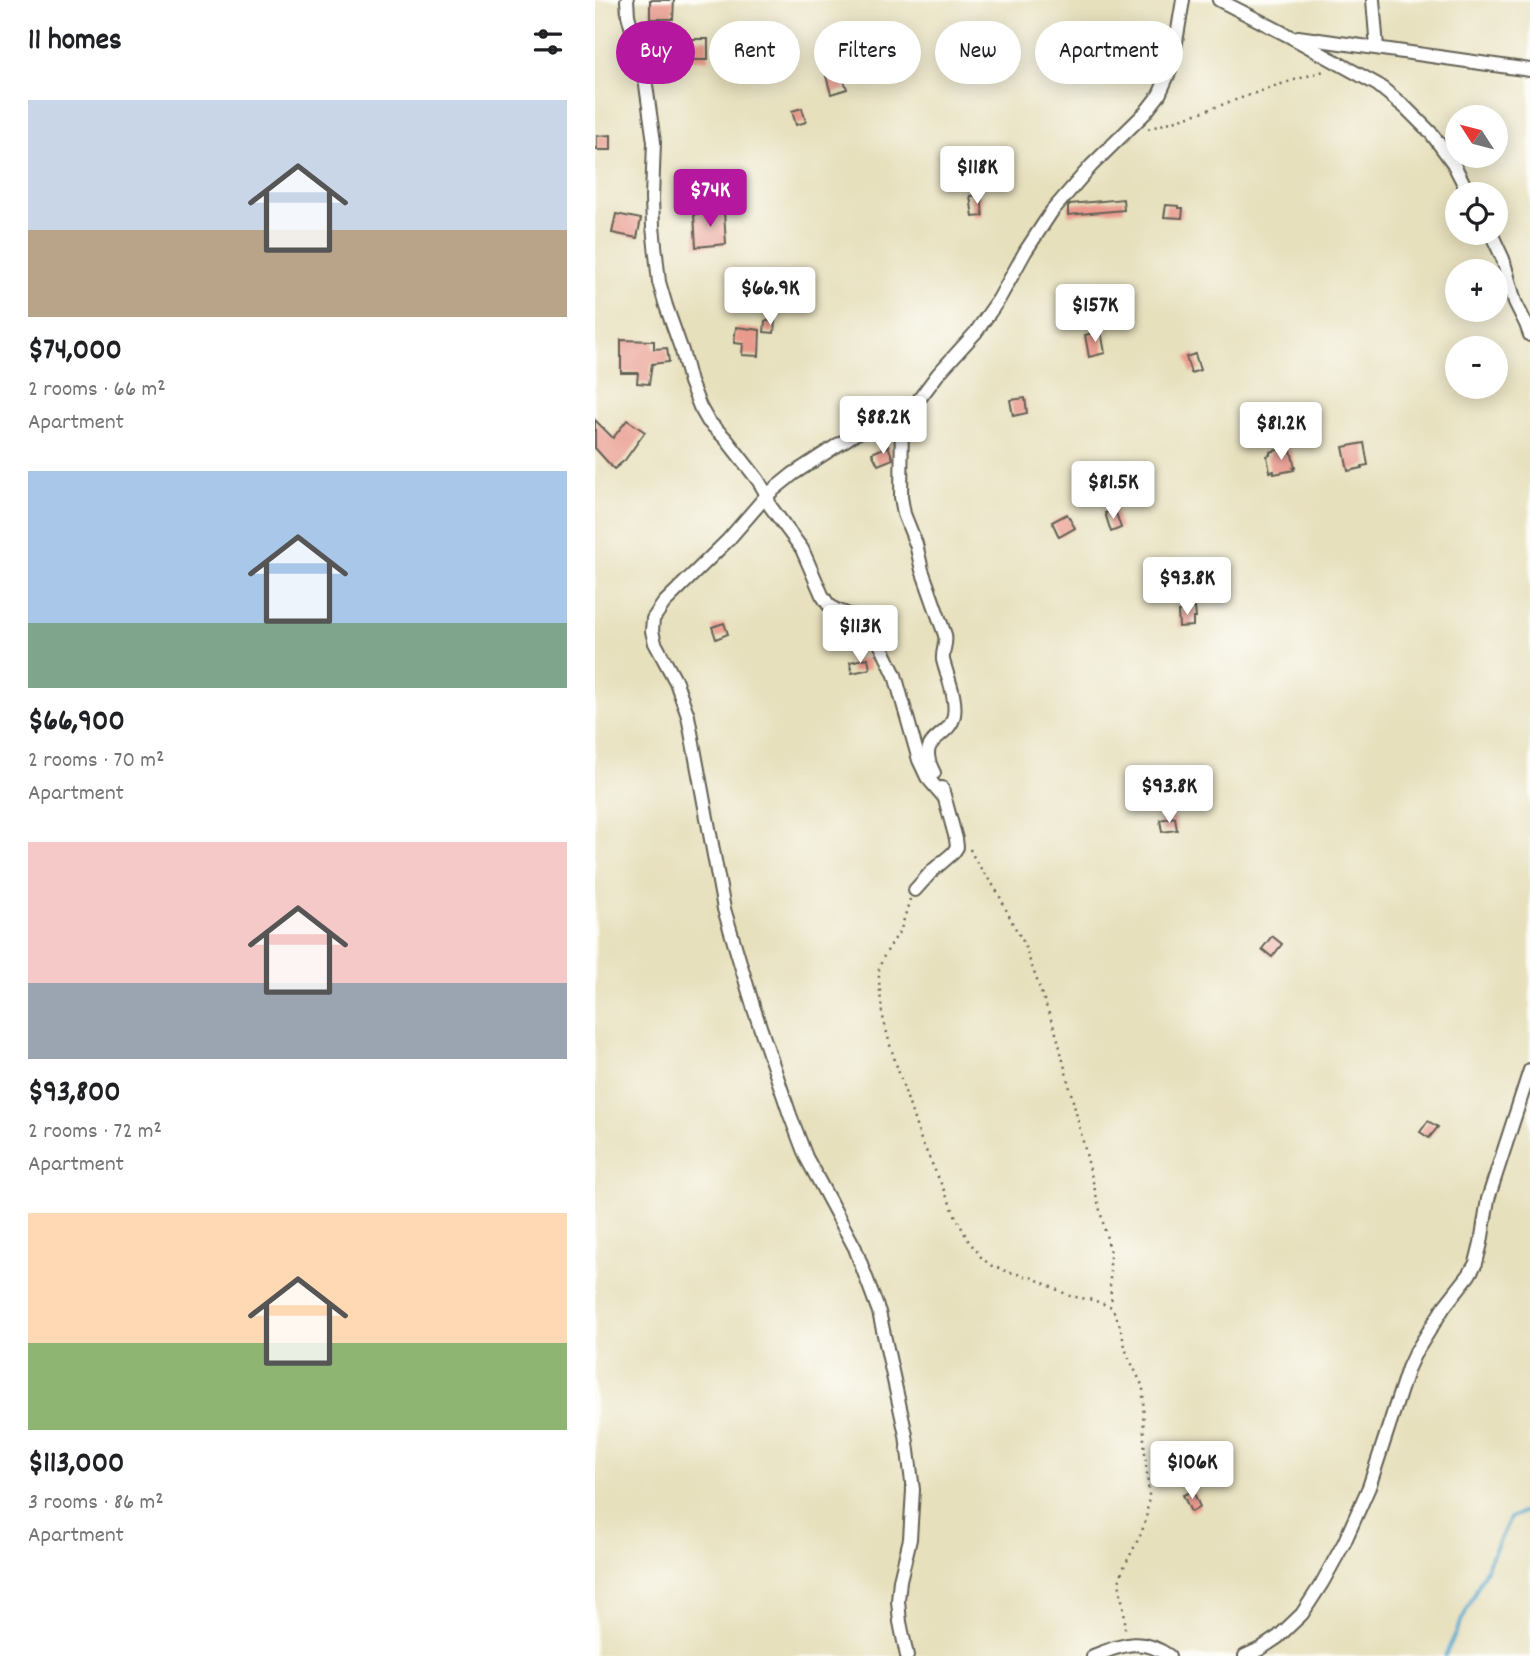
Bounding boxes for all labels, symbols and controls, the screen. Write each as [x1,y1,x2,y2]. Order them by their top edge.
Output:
text: 11 homes [28,21,122,64]
chip: Buy [616,21,695,84]
chip: Rent [709,21,800,84]
chip: Filters [814,21,921,84]
chip: New [935,21,1021,84]
chip: Apartment [1035,21,1183,84]
icon: filters [529,23,567,61]
north arrow [1445,105,1509,168]
map controls [1445,105,1508,399]
icon: home [235,145,361,271]
pin: $118K [928,146,1026,206]
text: $118K [956,152,998,185]
pin: $74K [669,170,751,229]
text: $74K [690,175,730,208]
button: locate [1445,182,1508,245]
button: + [1445,259,1508,322]
pin: $66.9K [713,268,827,327]
text: $66.9K [740,273,800,306]
pin: $157K [1046,284,1144,344]
text: $157K [1072,290,1118,323]
text: $74,000 [28,331,122,374]
button: − [1445,336,1508,399]
text: 2 rooms · 66 m² [28,374,166,407]
pin: $88.2K [826,396,940,456]
text: $88.2K [856,402,910,435]
pin: $81.2K [1224,402,1338,462]
text: Apartment [28,407,124,440]
text: $81.2K [1256,408,1306,441]
pin: $81.5K [1056,462,1170,521]
text: $81.5K [1087,467,1139,500]
icon: home [235,516,361,642]
pin: $93.8K [1130,558,1244,617]
text: $93.8K [1159,563,1215,596]
pin: $113K [811,606,909,665]
text: $113K [839,611,881,644]
text: $66,900 [28,702,125,745]
text: 2 rooms · 70 m² [28,745,164,778]
pin: $93.8K [1112,766,1226,825]
text: $93.8K [1141,771,1197,804]
text: Apartment [28,778,124,811]
icon: home [235,887,361,1013]
text: $93,800 [28,1073,121,1116]
text: 2 rooms · 72 m² [28,1116,162,1149]
text: Apartment [28,1149,124,1182]
icon: home [235,1258,361,1384]
pin: $106K [1143,1442,1241,1501]
text: $113,000 [28,1444,124,1487]
text: $106K [1166,1447,1218,1480]
text: 3 rooms · 86 m² [28,1487,164,1520]
text: Apartment [28,1520,124,1553]

